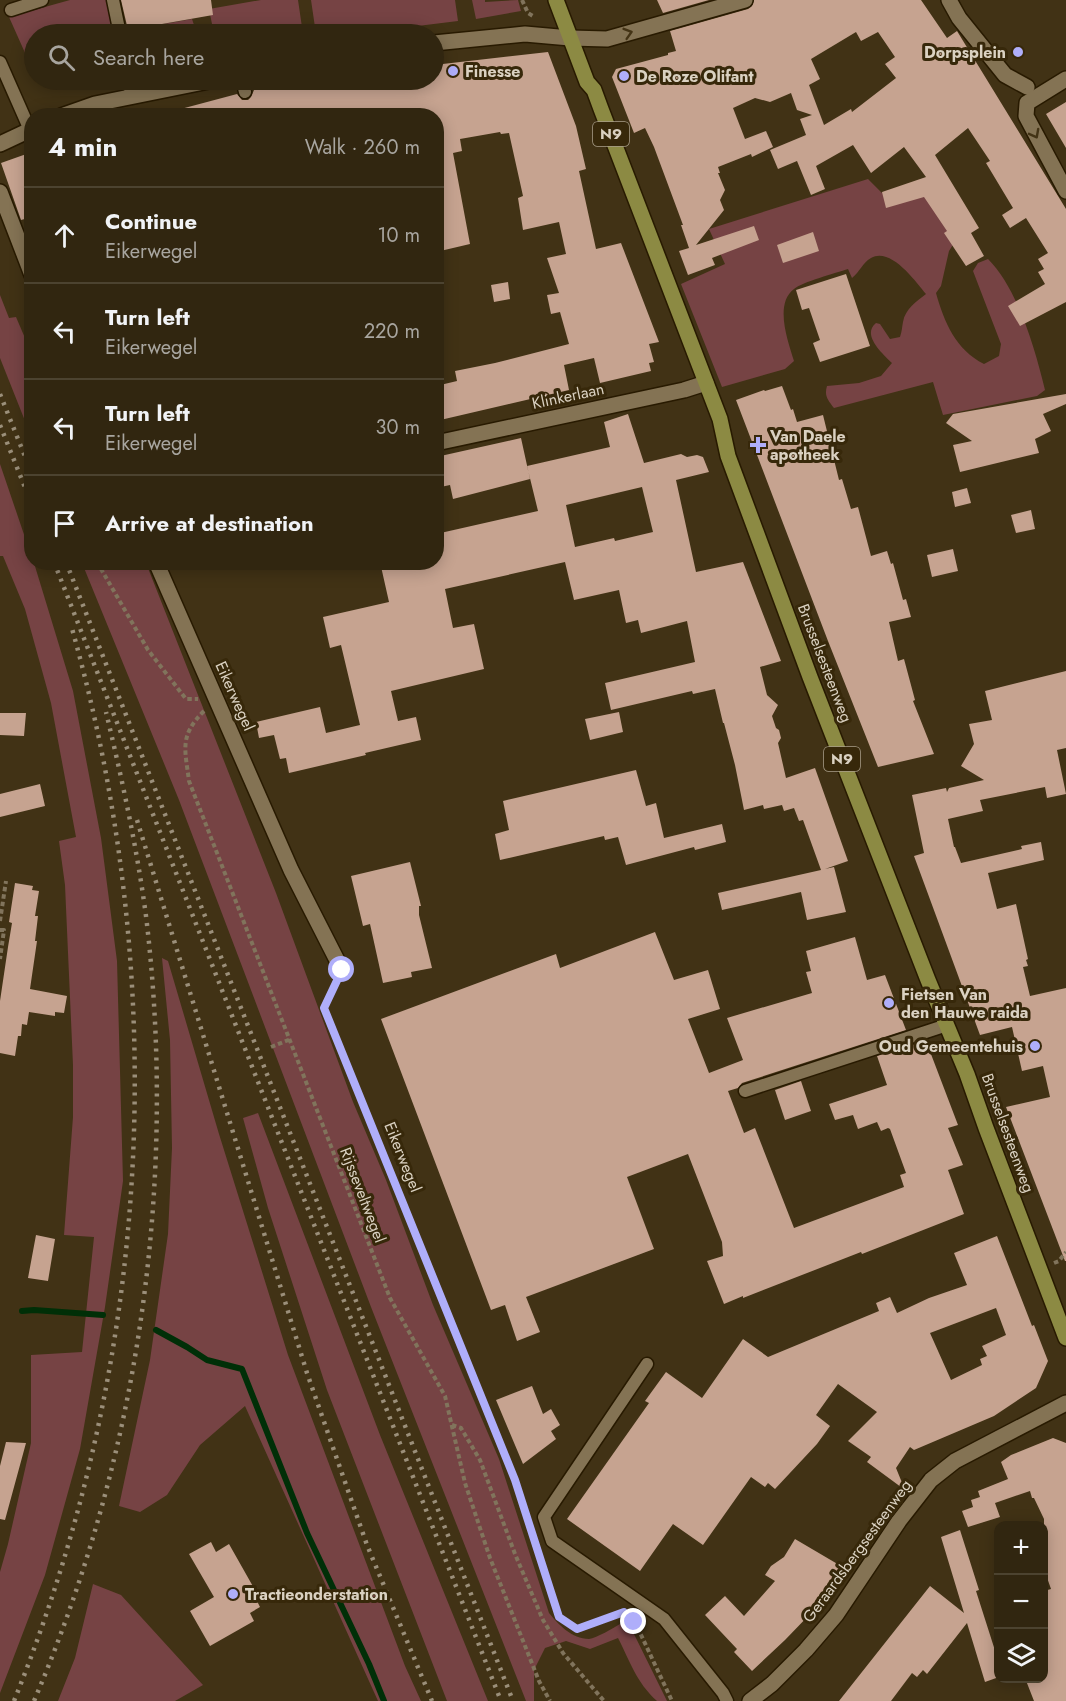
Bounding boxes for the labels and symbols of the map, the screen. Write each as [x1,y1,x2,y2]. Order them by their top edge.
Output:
one-way arrow [622,28,633,40]
place label: Dorpsplein [924,41,1006,64]
marker: Dorpsplein [1011,45,1025,59]
place label: Finesse [465,60,520,83]
marker: Finesse [446,64,460,78]
place label: De Roze Olifant [636,65,755,88]
marker: De Roze Olifant [617,69,631,83]
road number: N9 [593,122,629,146]
one-way arrow [1028,128,1039,139]
street label: Klinkerlaan [530,377,606,415]
place label: Van Daele apotheek [769,425,846,466]
marker: Van Daele apotheek [751,438,765,452]
street label: Brusselsesteenweg [792,600,858,726]
street label: Eikerwegel [209,658,261,734]
road number: N9 [824,747,860,771]
route start [328,956,354,982]
place label: Fietsen Van den Hauwe raida [901,983,1028,1024]
marker: Fietsen Van den Hauwe raida [882,996,896,1010]
place label: Oud Gemeentehuis [879,1035,1023,1058]
marker: Oud Gemeentehuis [1028,1039,1042,1053]
street label: Brusselsesteenweg [976,1070,1040,1196]
street label: Eikerwegel [378,1118,428,1196]
street label: Rijsseveltwegel [334,1144,392,1246]
street label: Geraardsbergsesteenweg [797,1475,917,1627]
place label: Tractieonderstation [245,1583,388,1606]
marker: Tractieonderstation [226,1587,240,1601]
route end [620,1608,646,1634]

